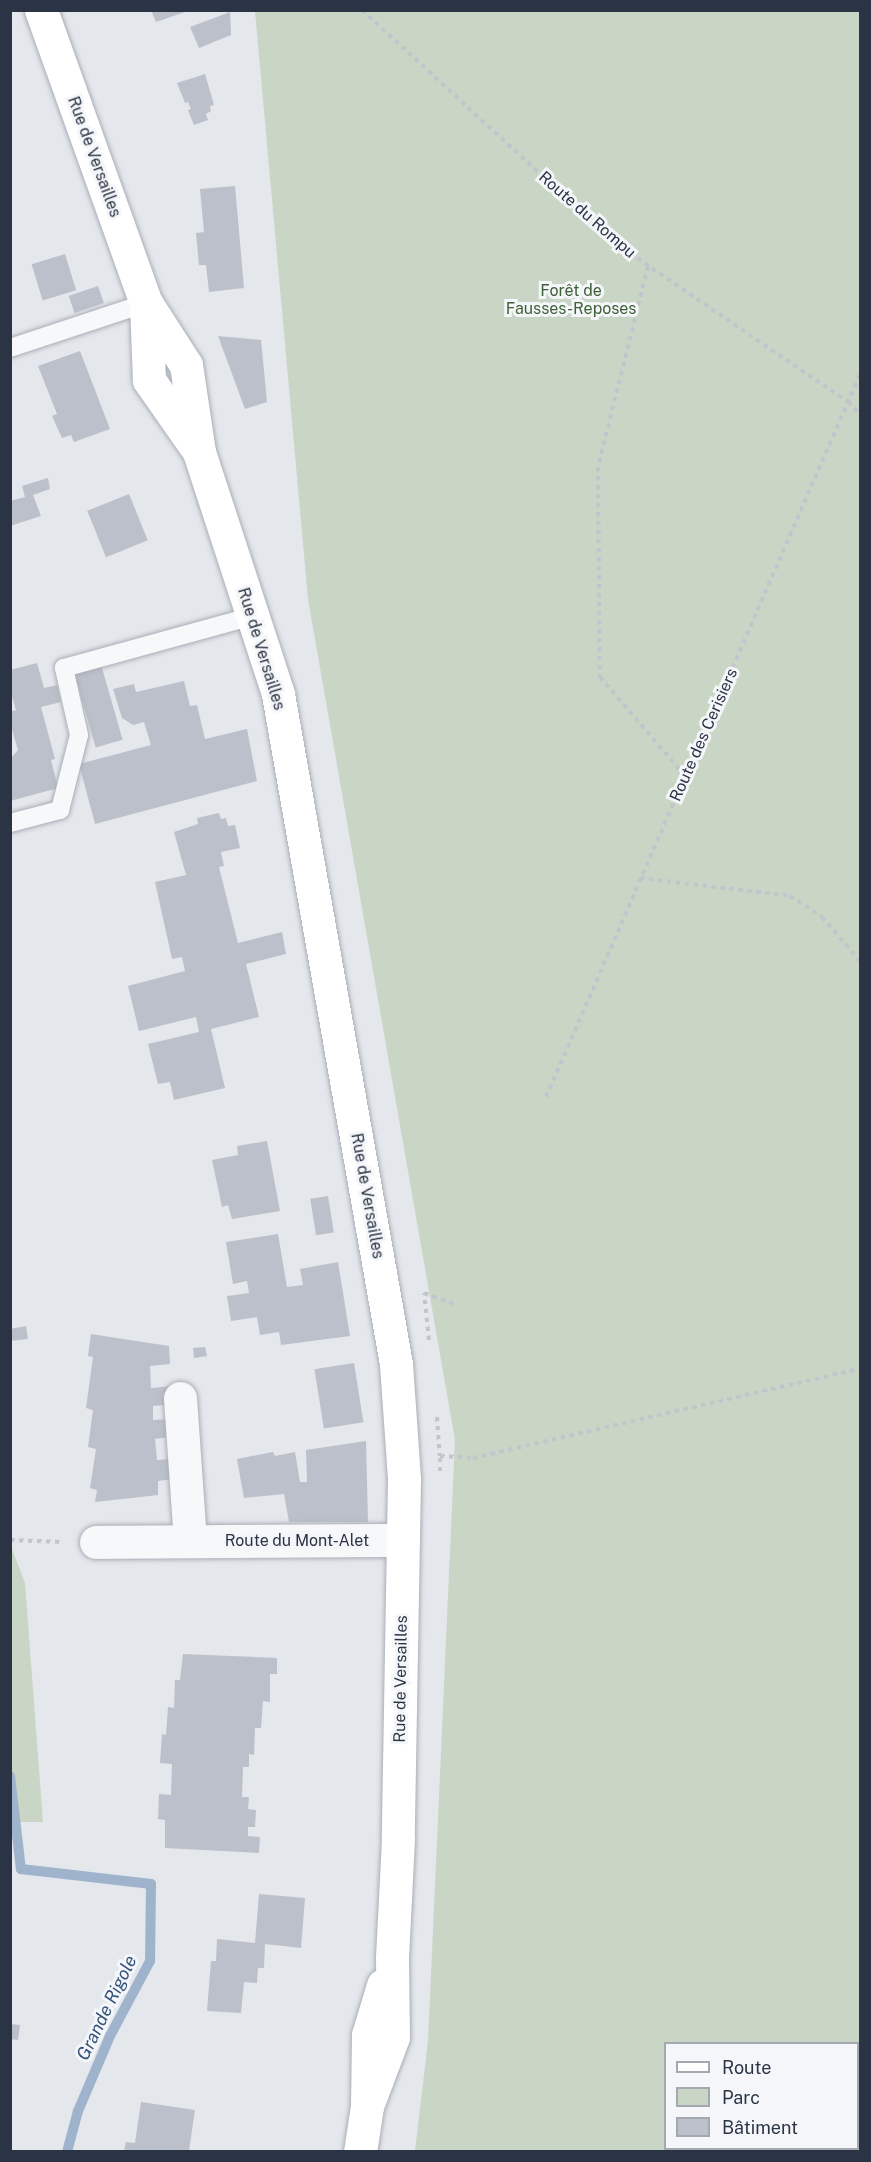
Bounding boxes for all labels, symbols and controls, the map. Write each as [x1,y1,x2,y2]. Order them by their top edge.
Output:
street label: Rue de Versailles [63,94,125,220]
street label: Route du Rompu [534,167,640,263]
park label: Forêt de Fausses-Reposes [506,281,636,319]
street label: Rue de Versailles [233,585,289,713]
street label: Route des Cerisiers [666,665,742,805]
street label: Rue de Versailles [346,1131,388,1261]
street label: Route du Mont-Alet [225,1531,369,1551]
street label: Rue de Versailles [390,1615,412,1743]
water label: Grande Rigole [72,1952,142,2064]
legend [664,2042,859,2150]
text: Route [722,2057,771,2078]
text: Parc [722,2087,760,2108]
text: Bâtiment [722,2117,798,2138]

